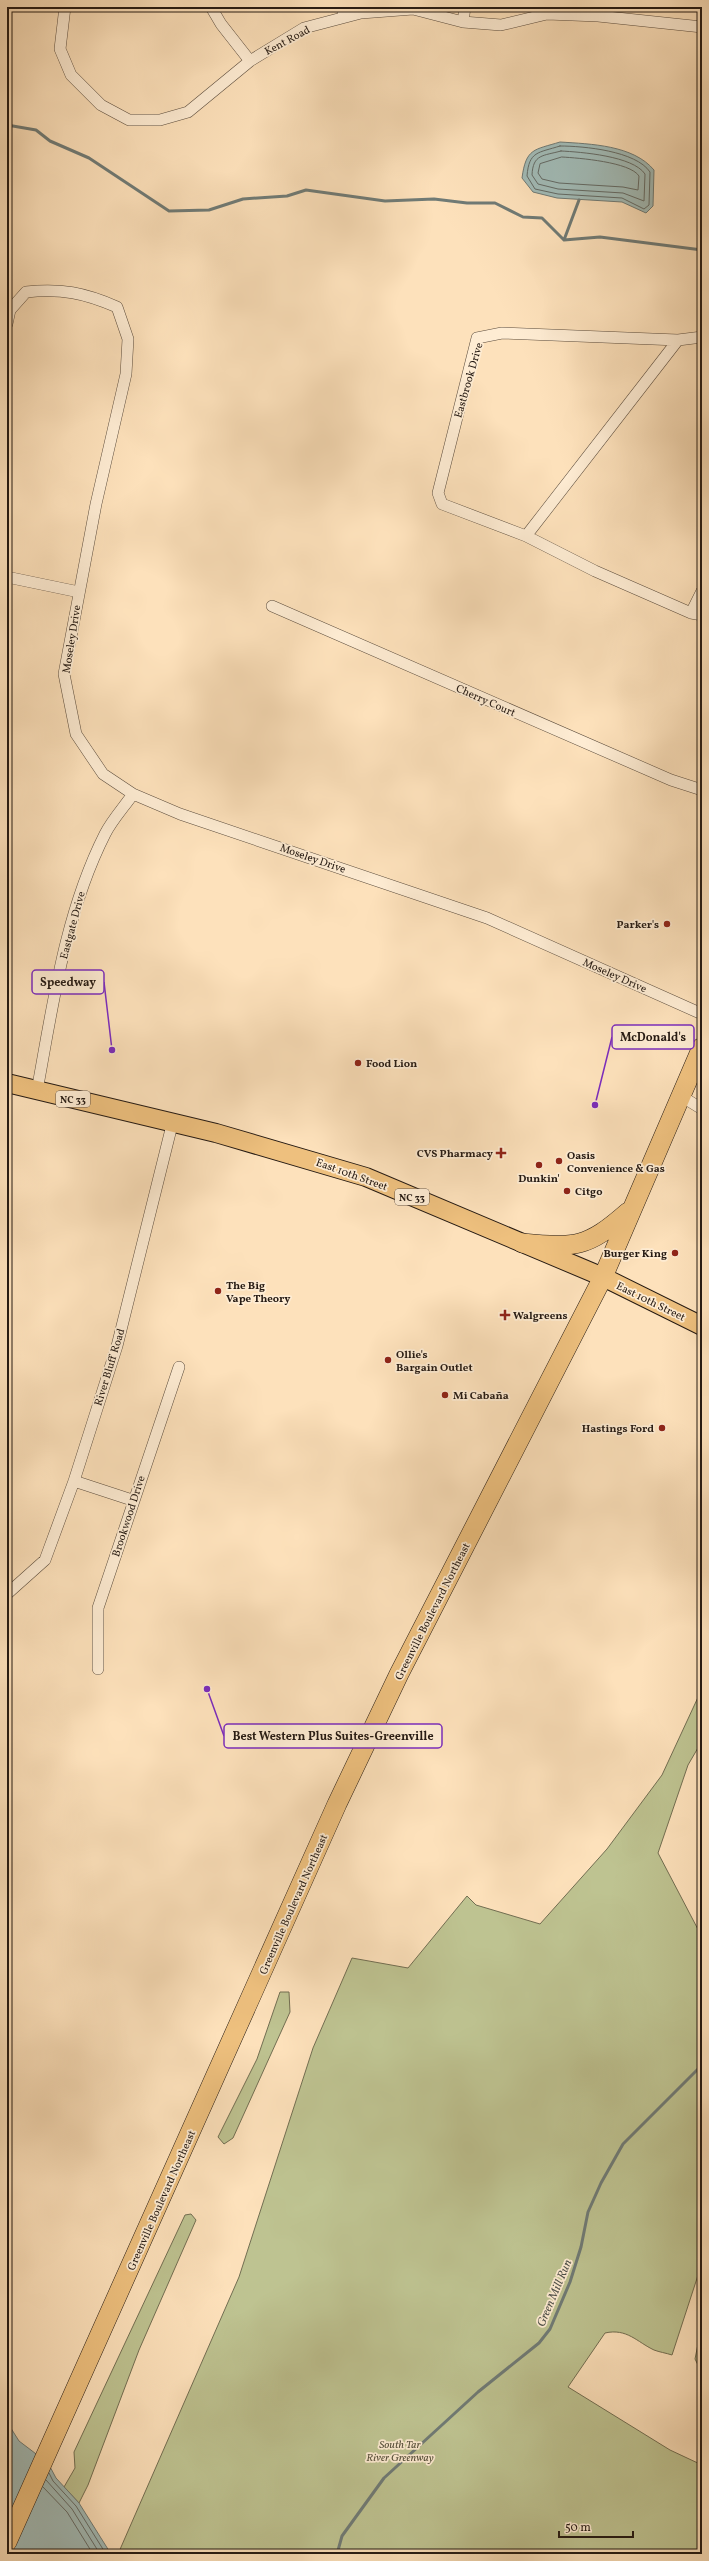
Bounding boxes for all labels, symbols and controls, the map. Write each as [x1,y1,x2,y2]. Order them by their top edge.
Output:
street label: Kent Road [262,23,313,60]
street label: Eastbrook Drive [451,341,487,420]
street label: Moseley Drive [60,604,85,674]
street label: Cherry Court [453,682,518,721]
street label: Moseley Drive [278,841,348,878]
street label: Eastgate Drive [57,890,90,961]
place label: Parker's [616,918,659,933]
marker: Parker's [662,919,672,929]
street label: Moseley Drive [580,956,649,997]
callout: Speedway [32,970,104,994]
text: Speedway [40,975,96,991]
callout: McDonald's [612,1025,694,1049]
text: McDonald's [620,1030,687,1046]
place label: Food Lion [366,1057,417,1072]
marker: Food Lion [353,1058,363,1068]
road number: NC 33 [56,1091,90,1107]
place label: CVS Pharmacy [417,1147,494,1162]
marker: CVS Pharmacy [496,1148,506,1158]
place label: Oasis Convenience & Gas [567,1149,665,1177]
street label: East 10th Street [314,1156,390,1195]
marker: Oasis Convenience & Gas [554,1156,564,1166]
marker: Dunkin' [534,1160,544,1170]
place label: Dunkin' [518,1172,560,1187]
place label: Citgo [575,1185,602,1200]
marker: Citgo [562,1186,572,1196]
road number: NC 33 [395,1189,429,1205]
place label: Burger King [603,1247,667,1262]
marker: Burger King [670,1248,680,1258]
place label: The Big Vape Theory [226,1279,291,1307]
street label: East 10th Street [613,1279,688,1326]
marker: The Big Vape Theory [213,1286,223,1296]
place label: Walgreens [513,1309,568,1324]
marker: Walgreens [500,1310,510,1320]
street label: River Bluff Road [92,1327,129,1408]
place label: Ollie's Bargain Outlet [396,1348,473,1376]
marker: Ollie's Bargain Outlet [383,1355,393,1365]
place label: Mi Cabaña [453,1389,509,1404]
marker: Mi Cabaña [440,1390,450,1400]
place label: Hastings Ford [582,1422,654,1437]
marker: Hastings Ford [657,1423,667,1433]
street label: Brookwood Drive [109,1474,150,1559]
street label: Greenville Boulevard Northeast [392,1540,475,1683]
callout: Best Western Plus Suites-Greenville [224,1724,442,1748]
text: Best Western Plus Suites-Greenville [232,1729,434,1745]
street label: Greenville Boulevard Northeast [257,1832,332,1977]
street label: Greenville Boulevard Northeast [125,2128,200,2273]
water label: Green Mill Run [534,2257,576,2329]
park label: South Tar River Greenway [366,2438,434,2466]
scale bar [559,2513,633,2539]
text: 50 m [565,2520,591,2536]

